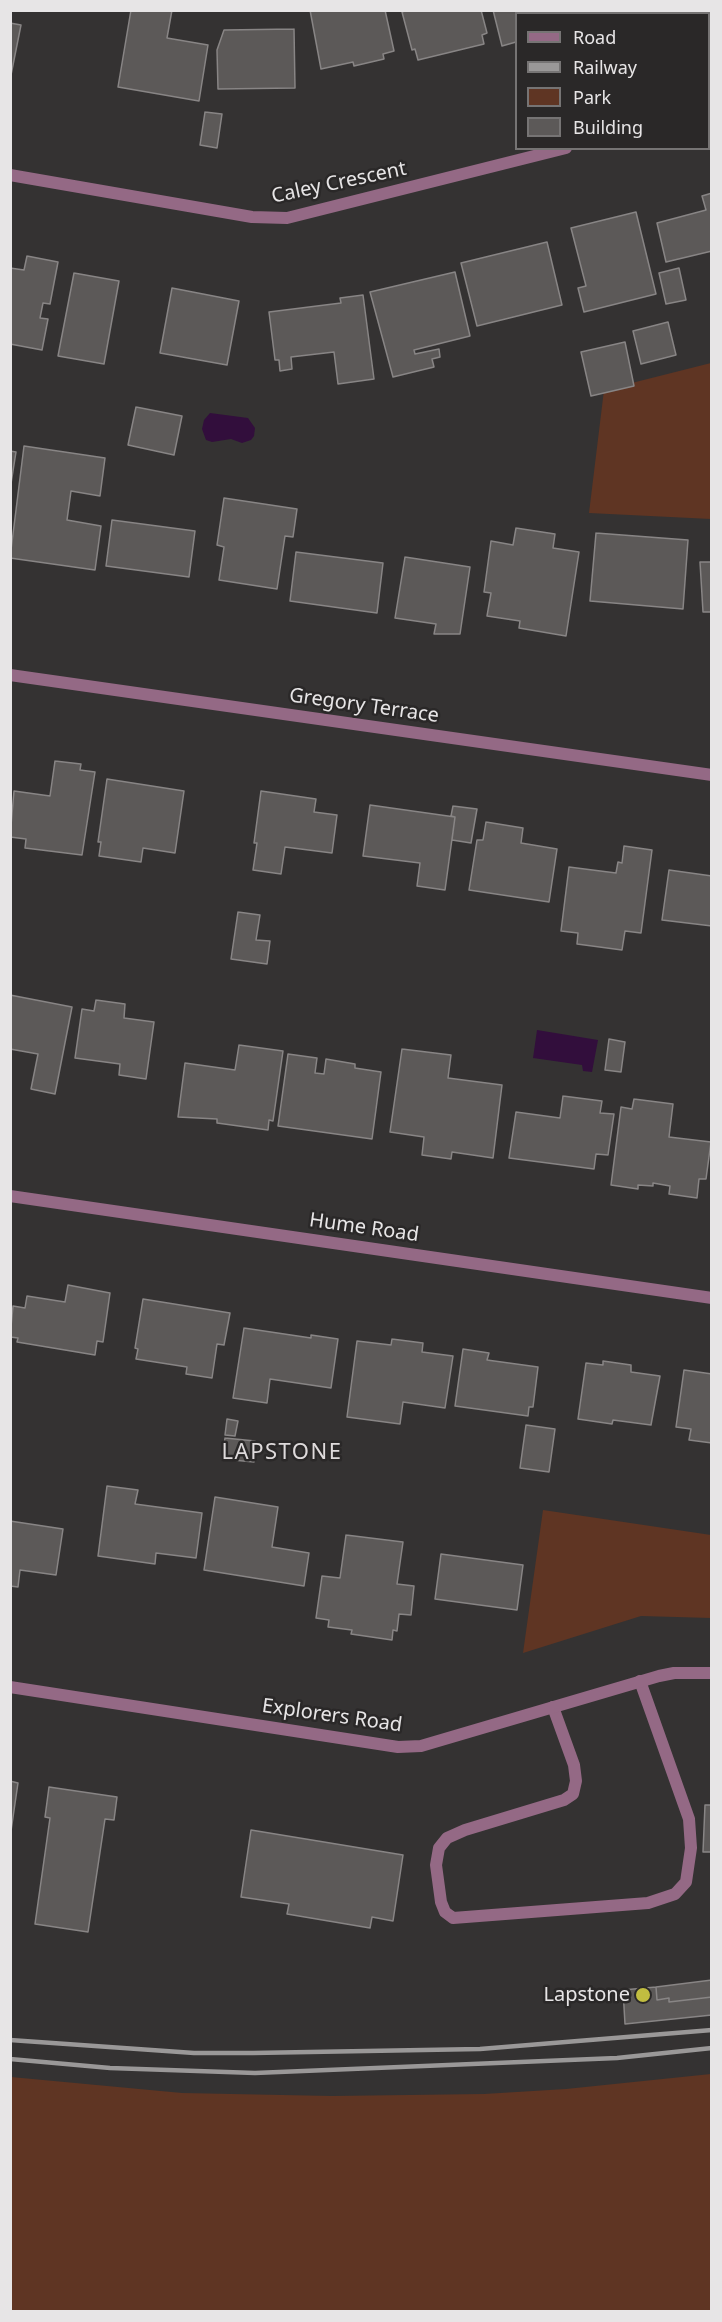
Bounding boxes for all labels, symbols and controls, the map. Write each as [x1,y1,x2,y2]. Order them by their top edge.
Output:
legend [515,12,710,150]
text: Road [573,25,616,49]
text: Railway [573,55,637,79]
text: Park [573,85,611,109]
text: Building [573,115,643,139]
street label: Caley Crescent [269,157,409,209]
street label: Gregory Terrace [288,684,440,728]
street label: Hume Road [308,1208,420,1248]
district label: LAPSTONE [222,1440,342,1466]
street label: Explorers Road [260,1694,404,1738]
place label: Lapstone [543,1983,630,2007]
marker: Lapstone [634,1986,652,2004]

